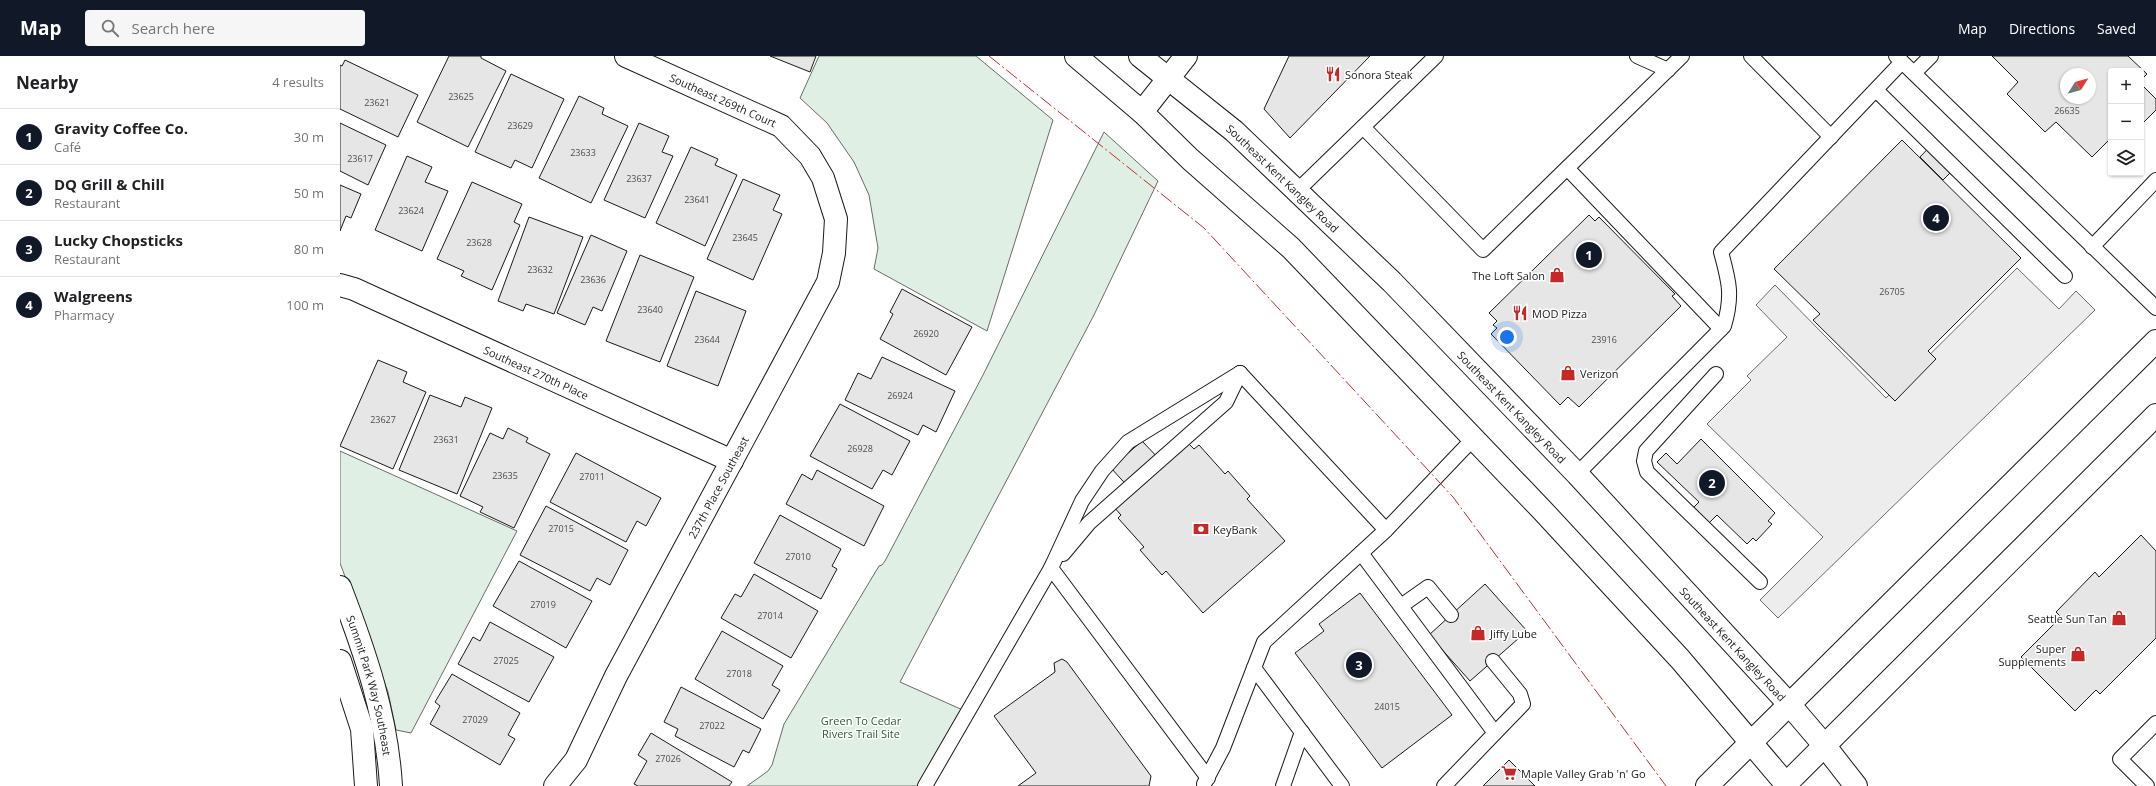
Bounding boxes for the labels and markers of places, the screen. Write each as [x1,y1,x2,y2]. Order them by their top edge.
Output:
restaurant icon: Sonora Steak [1324,65,1342,83]
place label: Sonora Steak [1345,67,1413,82]
pin: 4 [1923,203,1949,233]
pin: 1 [1576,240,1602,270]
shop icon: The Loft Salon [1548,266,1566,284]
place label: The Loft Salon [1472,268,1545,283]
restaurant icon: MOD Pizza [1511,304,1529,322]
place label: MOD Pizza [1532,306,1587,321]
shop icon: Verizon [1559,364,1577,382]
place label: Verizon [1580,366,1619,381]
pin: 2 [1699,468,1725,498]
bank icon: KeyBank [1192,520,1210,538]
place label: KeyBank [1213,522,1257,537]
shop icon: Seattle Sun Tan [2110,609,2128,627]
place label: Seattle Sun Tan [2028,611,2107,626]
shop icon: Jiffy Lube [1469,624,1487,642]
place label: Jiffy Lube [1489,626,1537,641]
place label: Super Supplements [1999,641,2066,669]
shop icon: Super Supplements [2069,645,2087,663]
pin: 3 [1346,650,1372,680]
supermarket icon: Maple Valley Grab 'n' Go [1500,764,1518,782]
place label: Maple Valley Grab 'n' Go [1521,766,1646,781]

